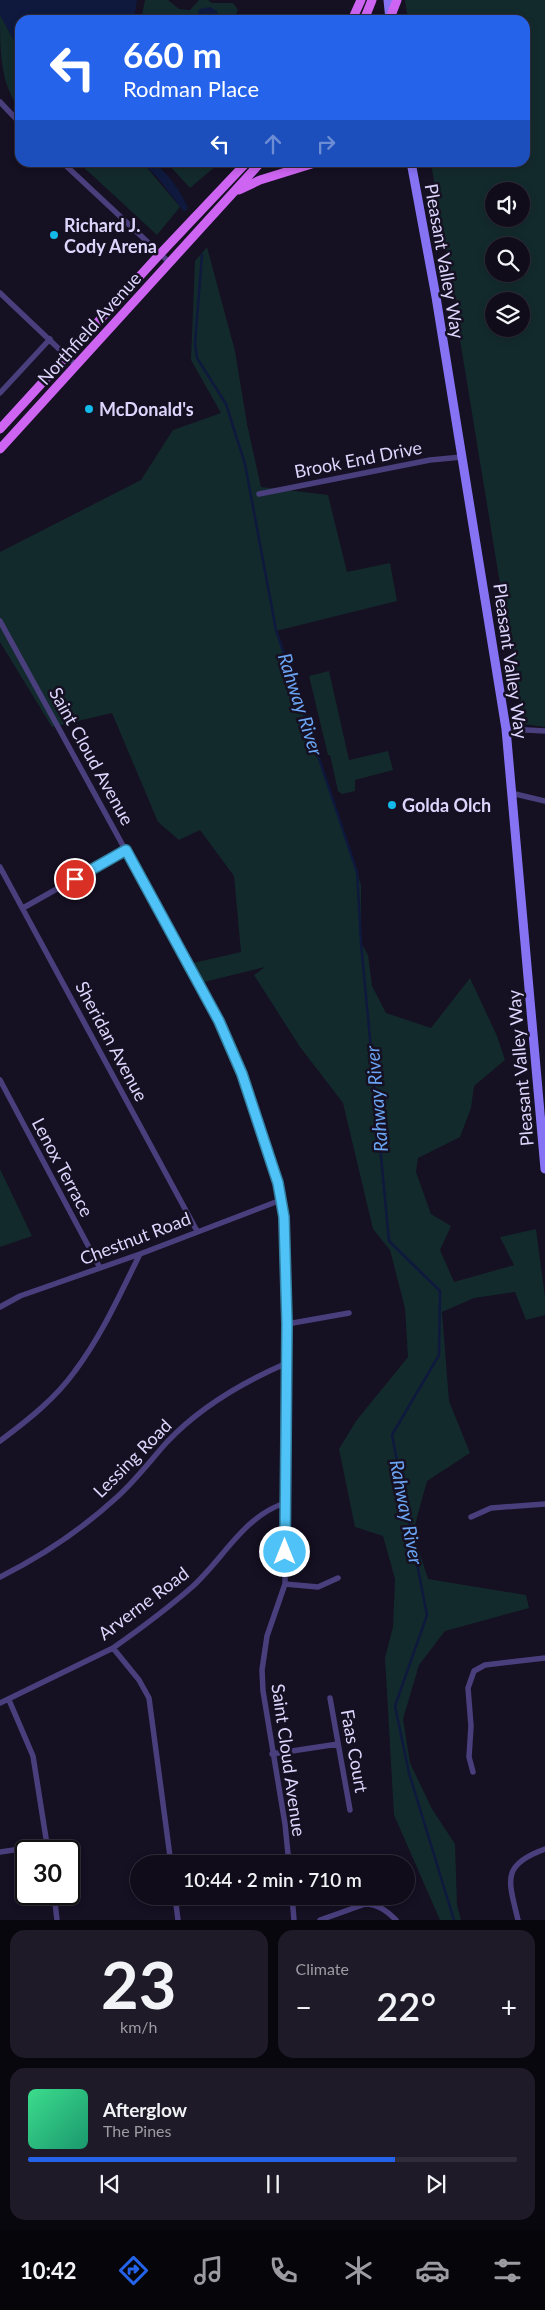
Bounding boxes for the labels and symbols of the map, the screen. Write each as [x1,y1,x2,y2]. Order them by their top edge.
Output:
street label: Pleasant Valley Way [421,182,470,341]
place label: Richard J. Cody Arena [64,214,157,257]
marker: Richard J. Cody Arena [48,229,60,241]
street label: Northfield Avenue [33,267,145,389]
place label: McDonald's [99,398,194,420]
marker: McDonald's [83,403,95,415]
street label: Brook End Drive [292,436,424,482]
street label: Pleasant Valley Way [489,582,533,741]
water label: Rahway River [274,650,329,759]
street label: Saint Cloud Avenue [45,683,139,829]
place label: Golda Olch [402,794,491,816]
marker: Golda Olch [386,799,398,811]
pin [54,858,96,900]
street label: Sheridan Avenue [71,977,153,1105]
street label: Pleasant Valley Way [502,988,538,1147]
water label: Rahway River [360,1044,392,1153]
street label: Lenox Terrace [28,1114,98,1220]
street label: Chestnut Road [76,1207,194,1269]
street label: Lessing Road [88,1414,176,1502]
water label: Rahway River [386,1458,429,1567]
position arrow [258,1525,310,1577]
street label: Arverne Road [93,1562,193,1644]
street label: Saint Cloud Avenue [267,1682,311,1838]
street label: Faas Court [337,1708,373,1795]
speed limit sign: 30 [15,1840,80,1905]

